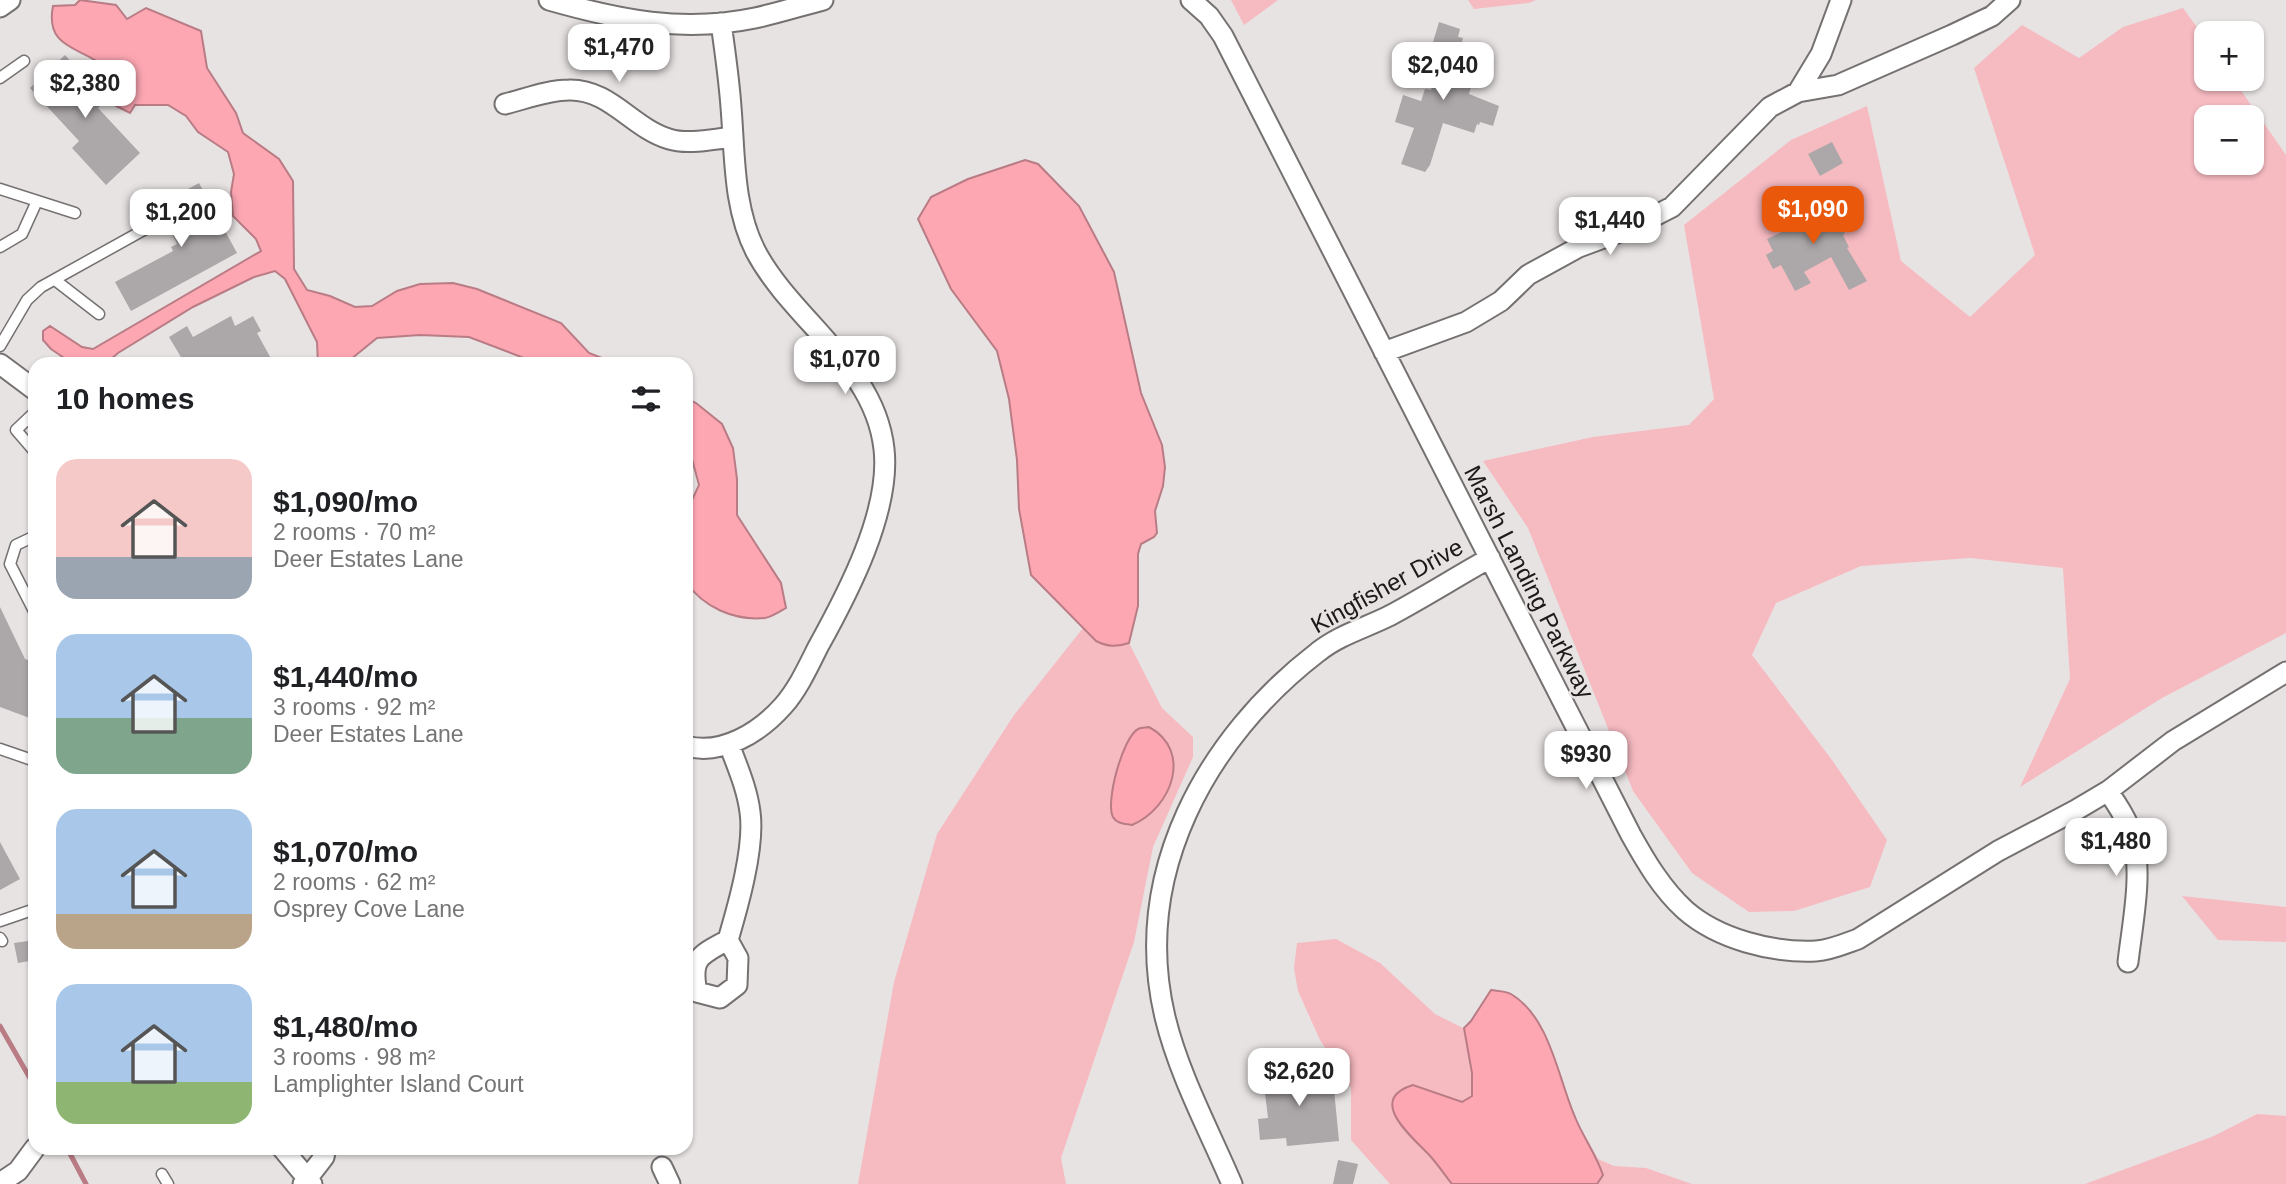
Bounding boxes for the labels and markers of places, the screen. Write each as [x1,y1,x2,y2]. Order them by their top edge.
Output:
pin: $1,470 [562,24,676,84]
pin: $2,040 [1386,42,1500,102]
pin: $2,380 [28,60,142,120]
pin: $1,090 [1756,187,1870,246]
pin: $1,200 [124,190,238,249]
pin: $1,440 [1553,198,1667,257]
pin: $1,070 [788,336,902,396]
pin: $930 [1545,732,1627,791]
pin: $1,480 [2059,818,2173,878]
pin: $2,620 [1242,1048,1356,1108]

